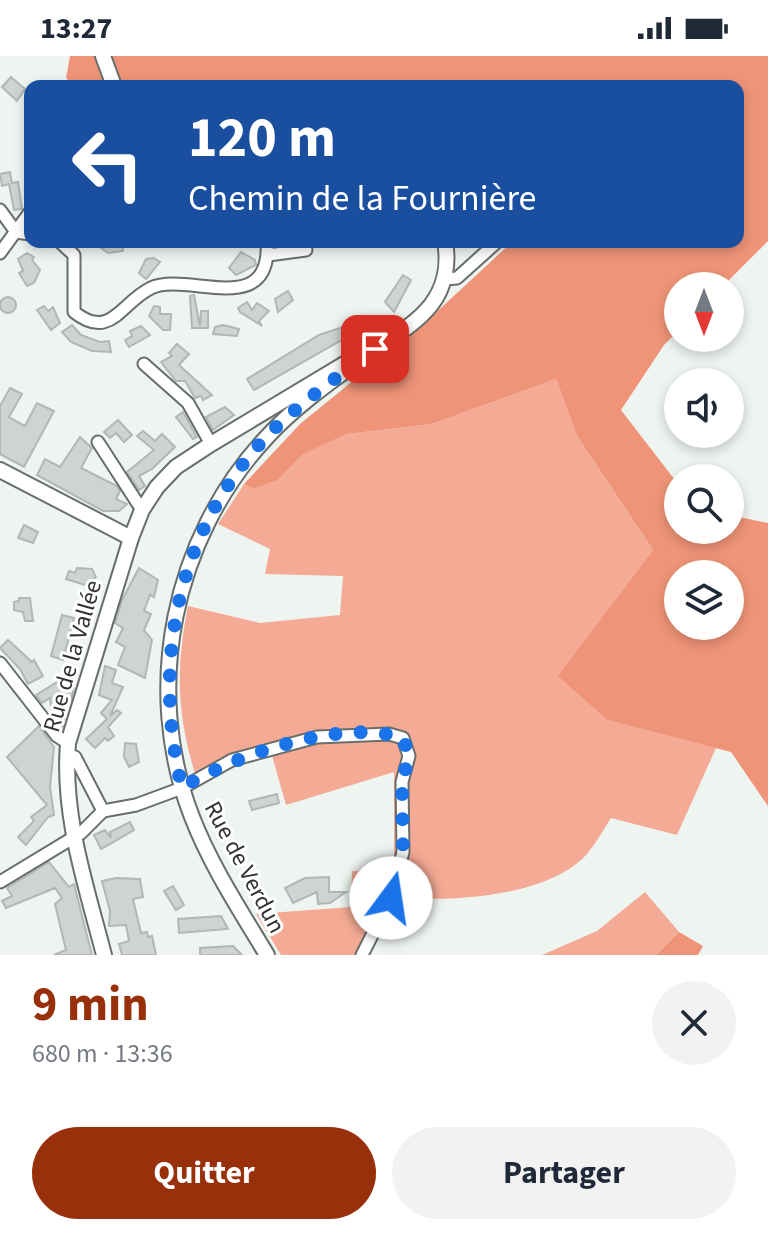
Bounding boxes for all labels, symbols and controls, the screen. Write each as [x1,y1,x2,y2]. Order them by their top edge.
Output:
text: 13:27 [40,7,112,50]
text: 120 m [188,99,336,178]
icon: left [56,112,160,216]
text: Chemin de la Fournière [188,173,536,224]
north arrow [664,272,744,352]
map controls [664,272,744,640]
pin [341,315,409,383]
icon: arrive [353,327,397,371]
button: sound [664,368,744,448]
button: search [664,464,744,544]
button: layers [664,560,744,640]
street label: Rue de la Vallée [34,576,111,736]
street label: Rue de Verdun [195,795,294,939]
position arrow [349,856,433,940]
text: 9 min [32,971,149,1039]
button: close [652,981,736,1065]
text: 680 m · 13:36 [32,1035,173,1072]
button: Quitter [32,1127,376,1219]
button: Partager [392,1127,736,1219]

